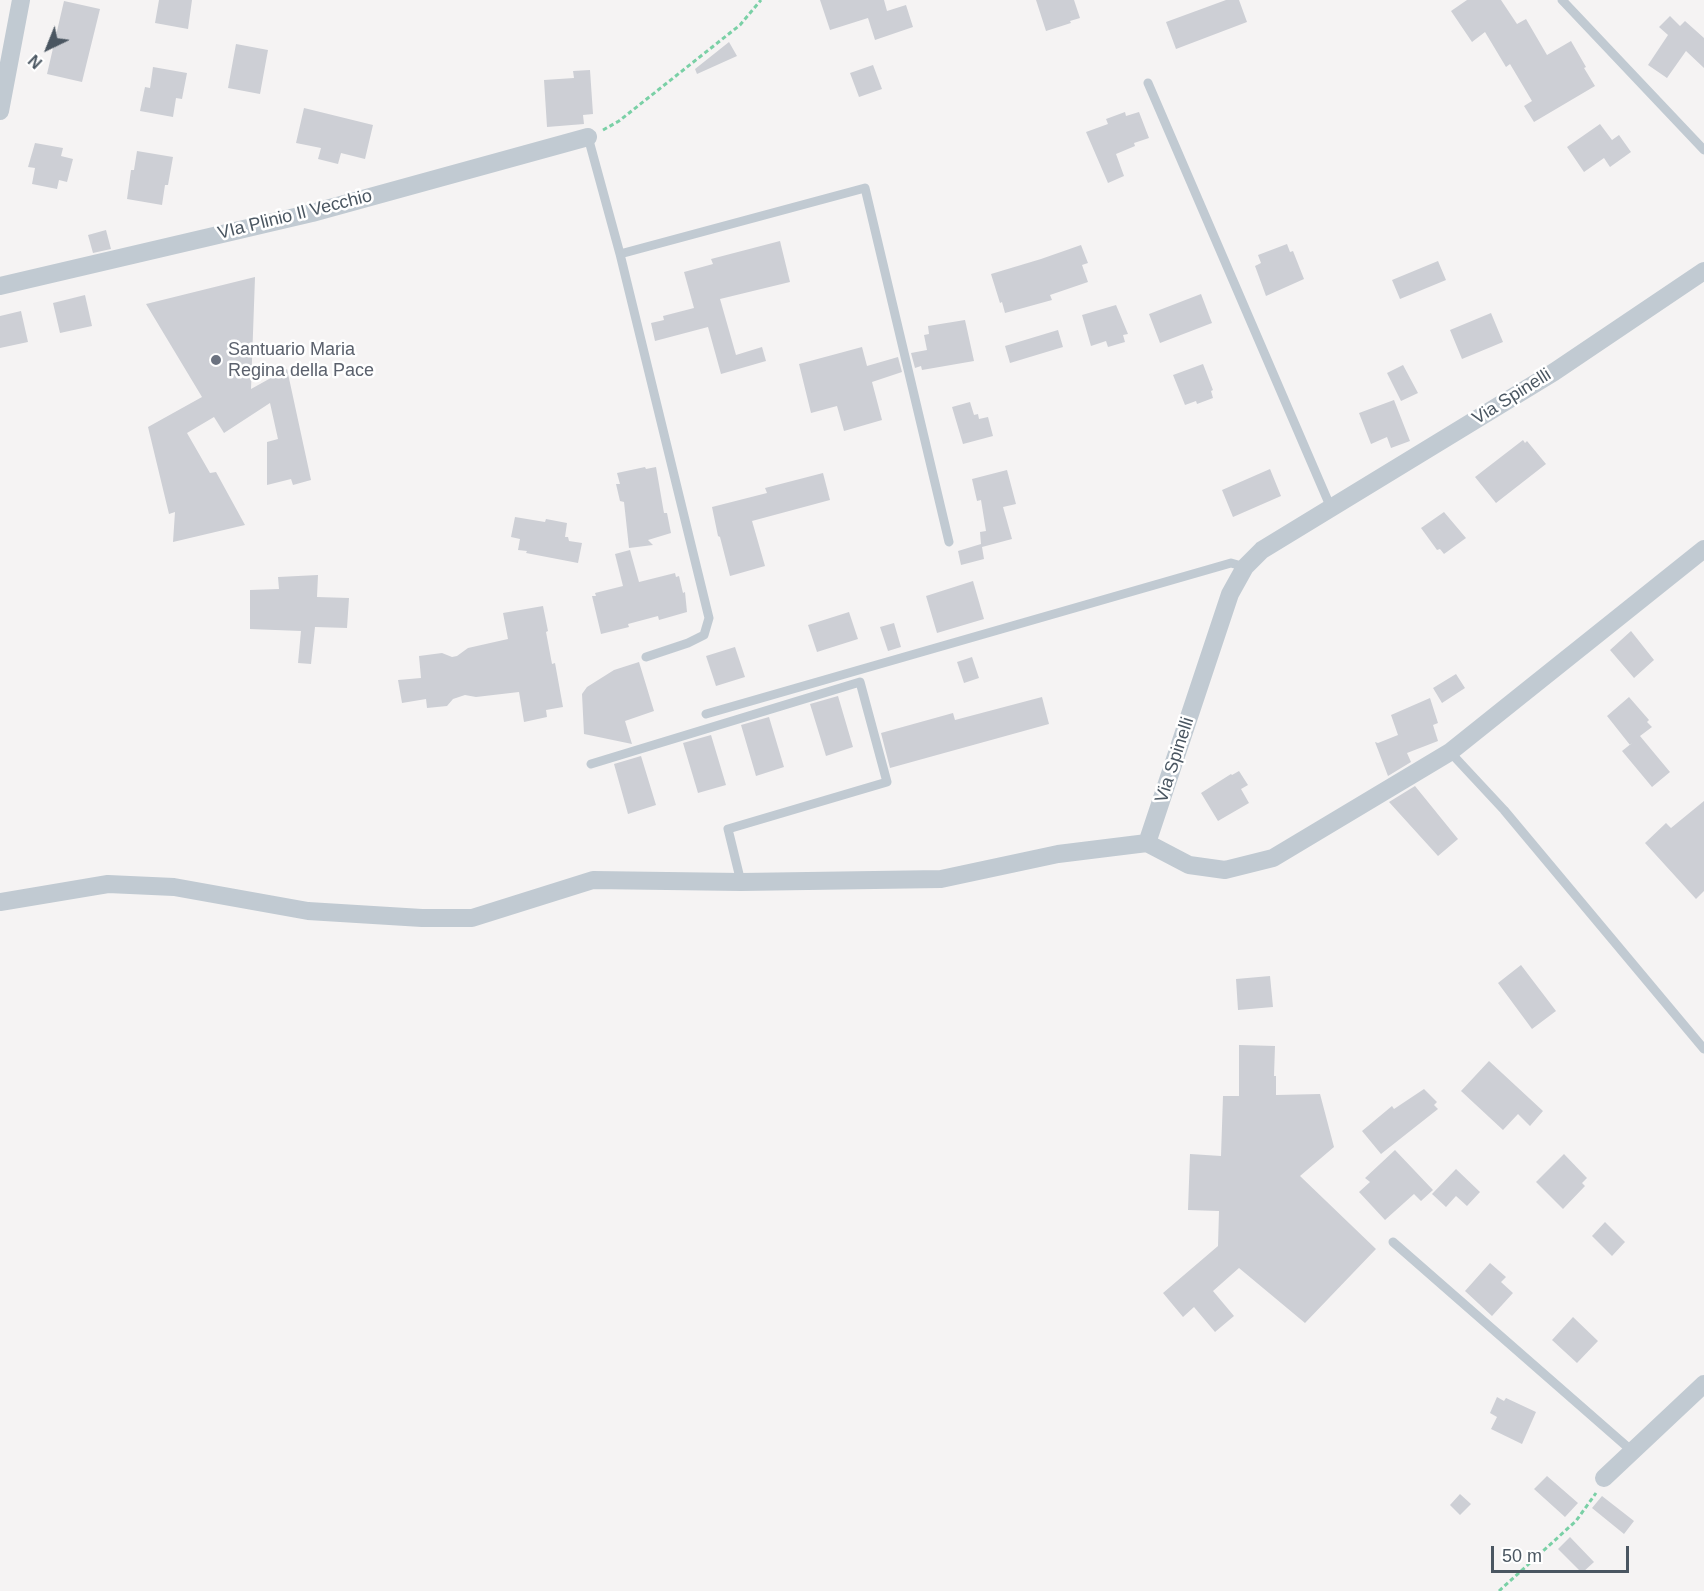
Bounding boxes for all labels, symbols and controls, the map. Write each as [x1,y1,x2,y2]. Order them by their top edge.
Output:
north arrow [18,18,78,78]
text: N [25,51,45,72]
street label: VIa Plinio Il Vecchio [216,185,374,245]
place label: Santuario Maria Regina della Pace [228,339,374,382]
marker: Santuario Maria Regina della Pace [209,353,223,367]
street label: Via Spinelli [1469,364,1555,430]
street label: Via Spinelli [1151,714,1199,806]
scale bar [1494,1534,1632,1572]
text: 50 m [1502,1546,1542,1566]

